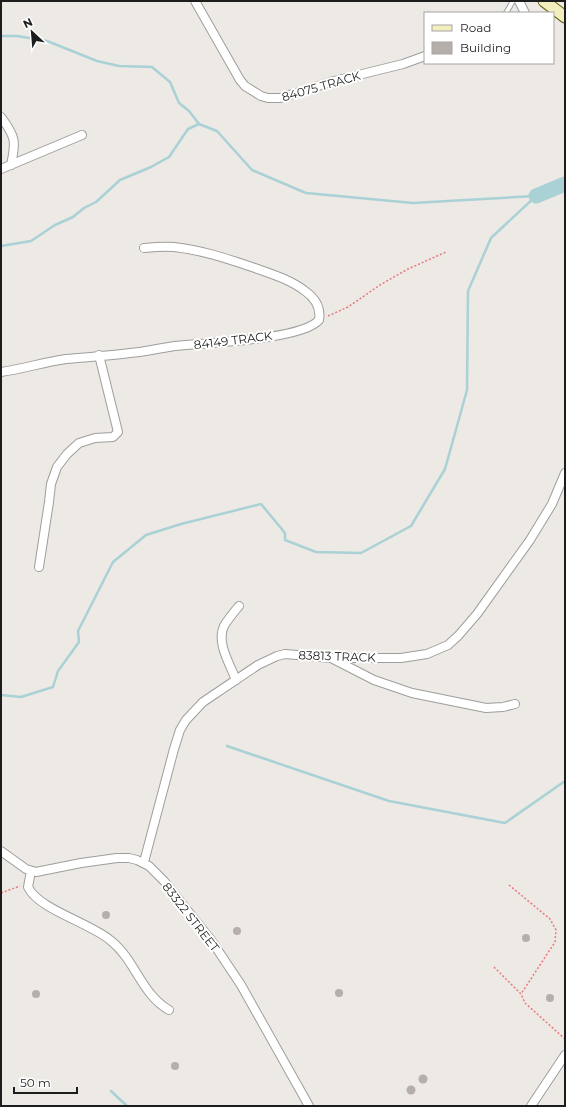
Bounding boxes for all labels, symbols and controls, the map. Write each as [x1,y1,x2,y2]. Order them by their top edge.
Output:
north arrow [12,12,52,52]
legend [424,12,554,64]
text: N [21,15,35,31]
text: Road [460,20,491,35]
text: Building [460,40,511,55]
street label: 84075 TRACK [280,67,363,104]
street label: 84149 TRACK [193,328,274,352]
street label: 83813 TRACK [298,647,376,665]
street label: 83322 STREET [159,879,223,955]
scale bar [14,1069,77,1095]
text: 50 m [20,1075,51,1090]

